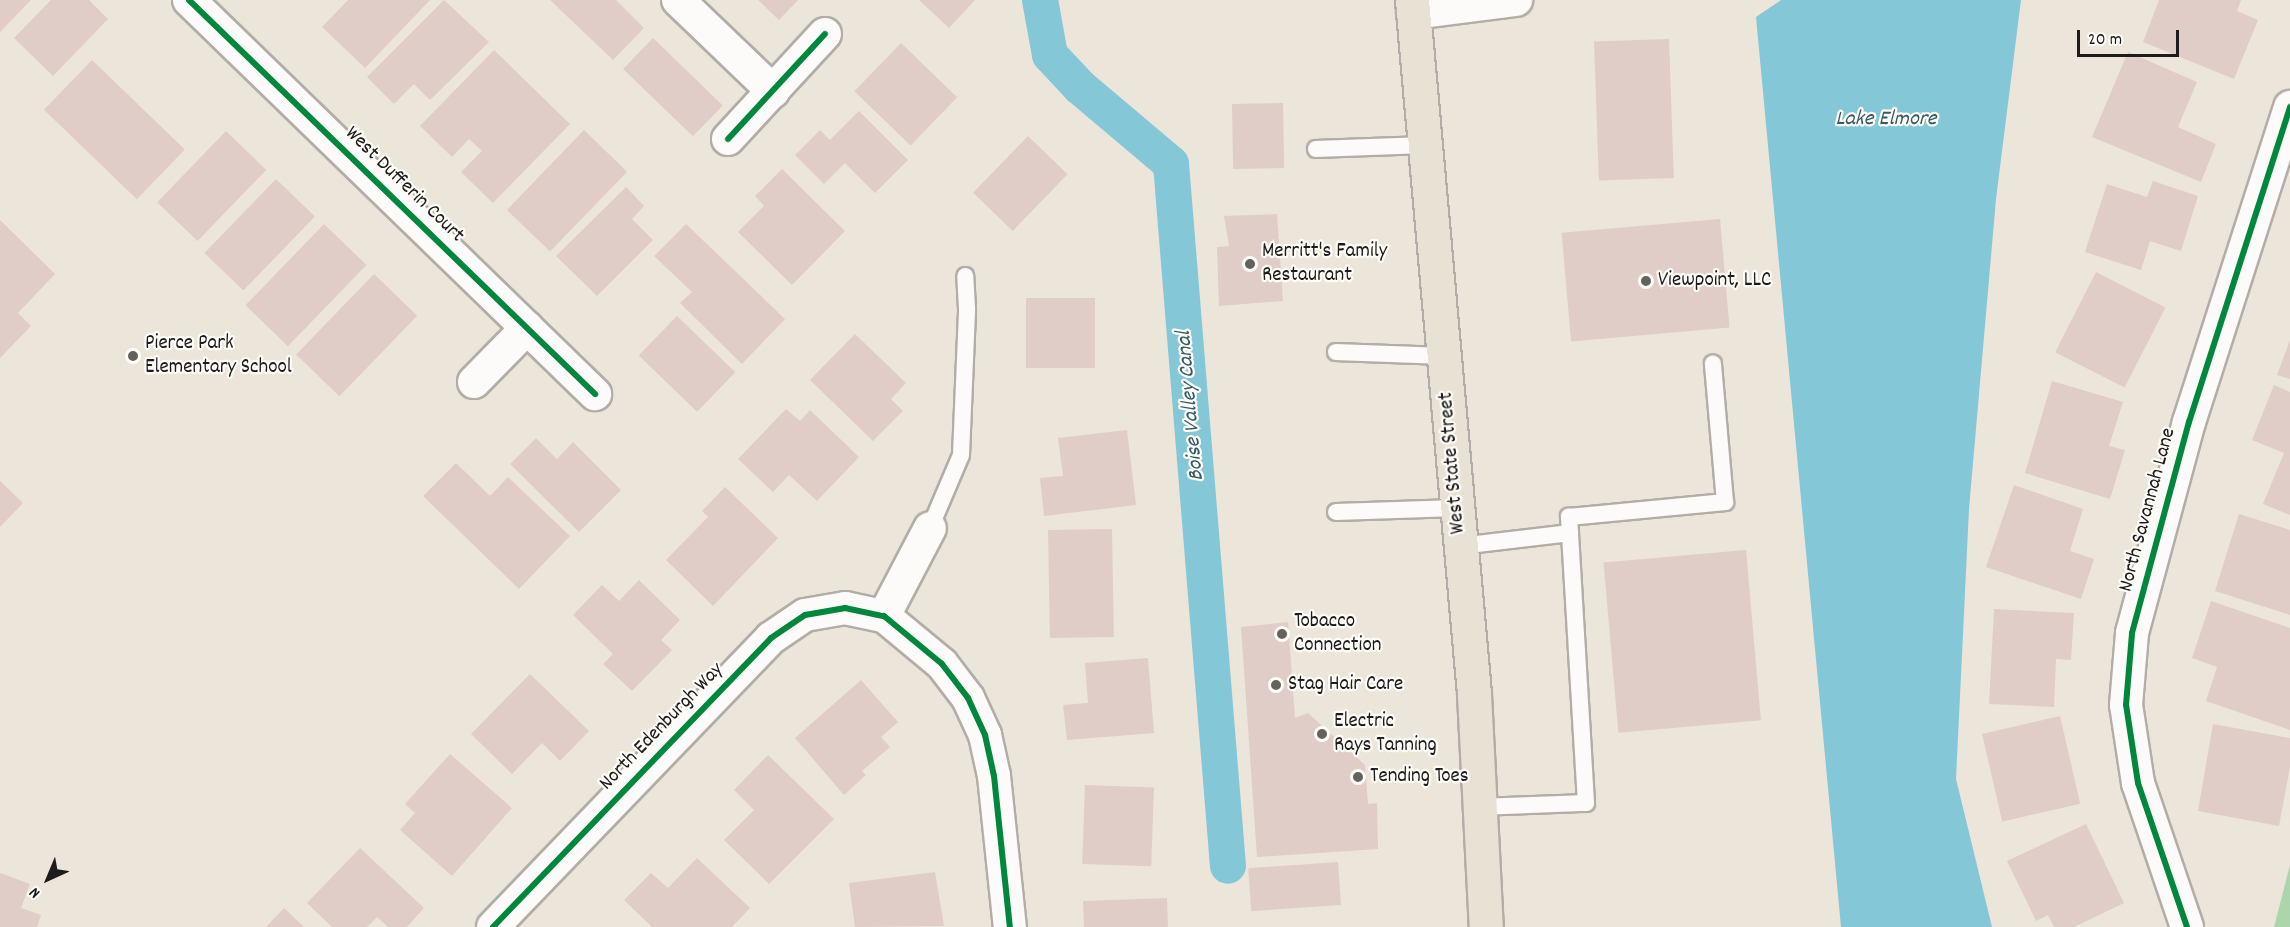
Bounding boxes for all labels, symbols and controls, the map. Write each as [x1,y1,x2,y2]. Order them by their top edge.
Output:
scale bar [2080,18,2182,56]
text: 20 m [2088,28,2122,53]
water label: Lake Elmore [1835,107,1937,133]
street label: West Dufferin Court [339,122,469,248]
place label: Merritt's Family Restaurant [1262,239,1387,289]
marker: Merritt's Family Restaurant [1243,257,1257,271]
place label: Viewpoint, LLC [1658,268,1771,294]
marker: Viewpoint, LLC [1639,274,1653,288]
water label: Boise Valley Canal [1171,330,1211,482]
place label: Pierce Park Elementary School [145,331,292,381]
marker: Pierce Park Elementary School [126,349,140,363]
street label: West State Street [1434,391,1472,535]
street label: North Savannah Lane [2114,425,2182,595]
place label: Tobacco Connection [1294,609,1381,659]
marker: Tobacco Connection [1275,627,1289,641]
street label: North Edenburgh Way [595,658,729,796]
place label: Stag Hair Care [1288,672,1403,698]
marker: Stag Hair Care [1269,678,1283,692]
place label: Electric Rays Tanning [1334,709,1437,759]
marker: Electric Rays Tanning [1315,727,1329,741]
place label: Tending Toes [1370,764,1469,790]
marker: Tending Toes [1351,770,1365,784]
north arrow [18,849,78,909]
text: N [24,881,46,903]

